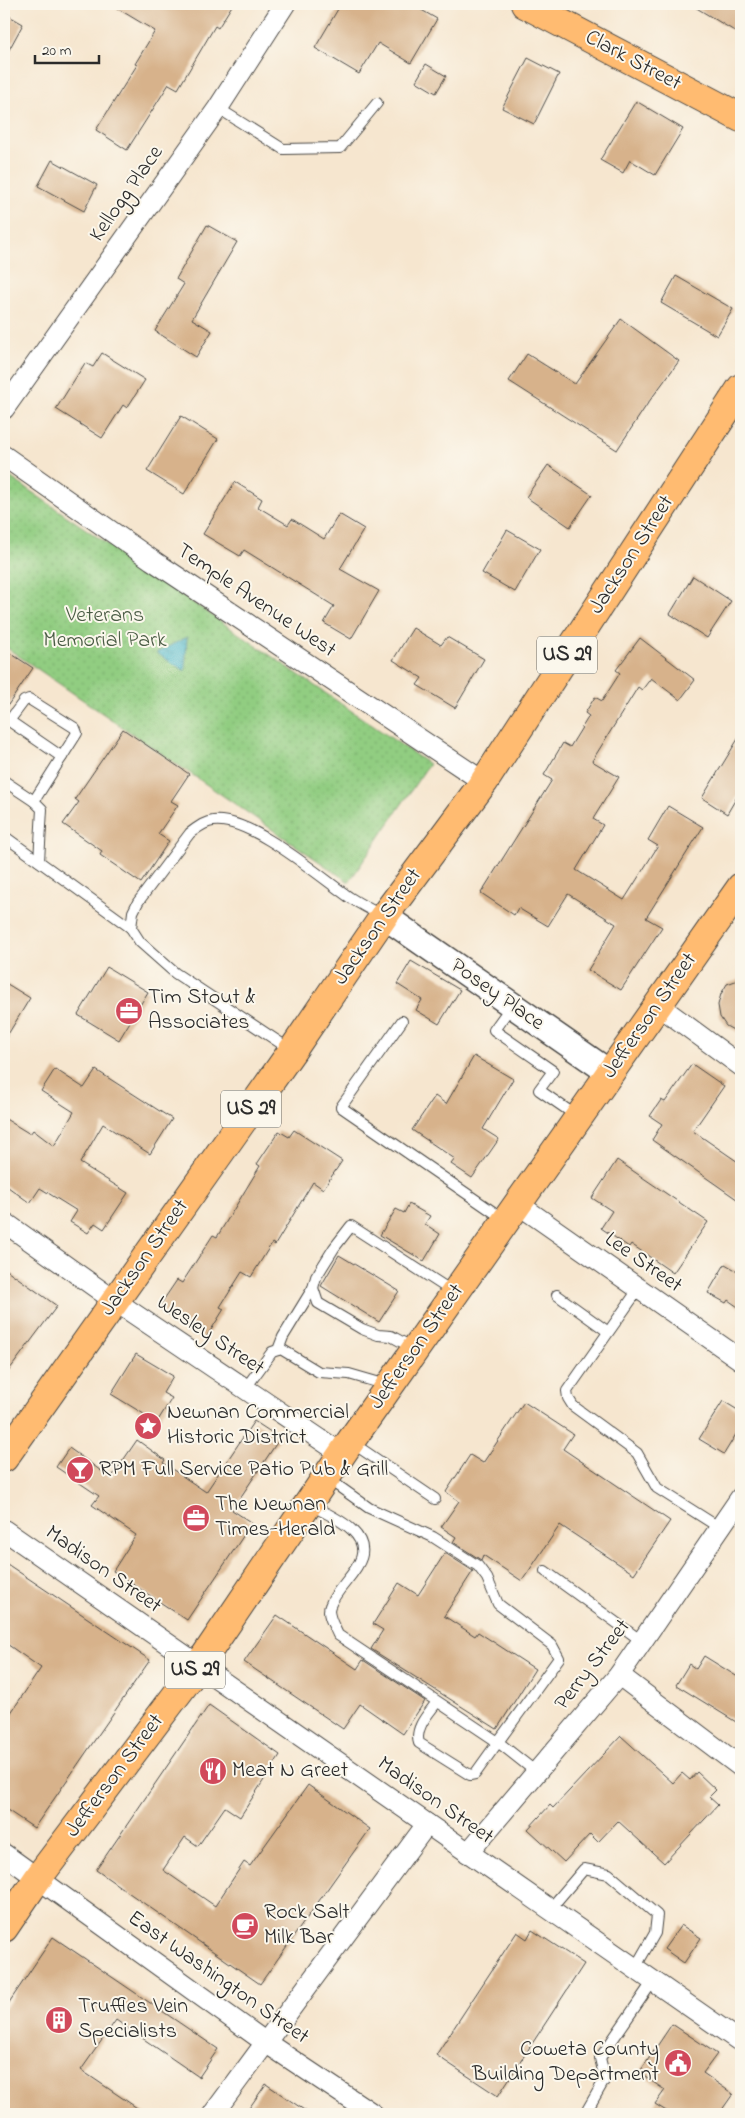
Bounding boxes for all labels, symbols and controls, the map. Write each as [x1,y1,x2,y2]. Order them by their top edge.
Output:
street label: Clark Street [579,22,687,100]
scale bar [35,32,99,64]
text: 20 m [42,40,72,62]
street label: Kellogg Place [82,139,173,249]
street label: Jackson Street [581,489,683,621]
street label: Temple Avenue West [170,536,343,667]
park label: Veterans Memorial Park [43,600,167,657]
road number: US 29 [537,636,597,674]
street label: Jackson Street [326,861,431,992]
street label: Jefferson Street [595,946,706,1086]
street label: Posey Place [443,951,551,1040]
place label: Tim Stout & Associates [148,982,256,1039]
office icon: Tim Stout & Associates [114,996,144,1026]
road number: US 29 [221,1090,281,1128]
street label: Jackson Street [93,1192,198,1323]
street label: Lee Street [597,1224,689,1302]
street label: Jefferson Street [362,1277,473,1417]
street label: Wesley Street [149,1288,271,1385]
place label: Newnan Commercial Historic District [167,1397,349,1454]
place icon: Newnan Commercial Historic District [133,1411,163,1441]
place label: RPM Full Service Patio Pub & Grill [99,1454,388,1486]
bar icon: RPM Full Service Patio Pub & Grill [65,1455,95,1485]
place label: The Newnan Times-Herald [215,1489,335,1546]
office icon: The Newnan Times-Herald [181,1503,211,1533]
street label: Madison Street [38,1518,168,1622]
street label: Perry Street [547,1612,640,1718]
road number: US 29 [165,1652,225,1688]
street label: Jefferson Street [58,1707,173,1845]
street label: Madison Street [370,1749,500,1853]
place label: Meat N Greet [232,1755,349,1787]
restaurant icon: Meat N Greet [198,1756,228,1786]
place label: Rock Salt Milk Bar [264,1897,350,1954]
street label: East Washington Street [120,1903,316,2054]
cafe icon: Rock Salt Milk Bar [230,1911,260,1941]
place label: Truffles Vein Specialists [78,1991,188,2048]
building icon: Truffles Vein Specialists [44,2005,74,2035]
place label: Coweta County Building Department [471,2034,660,2092]
public building icon: Coweta County Building Department [663,2048,693,2078]

